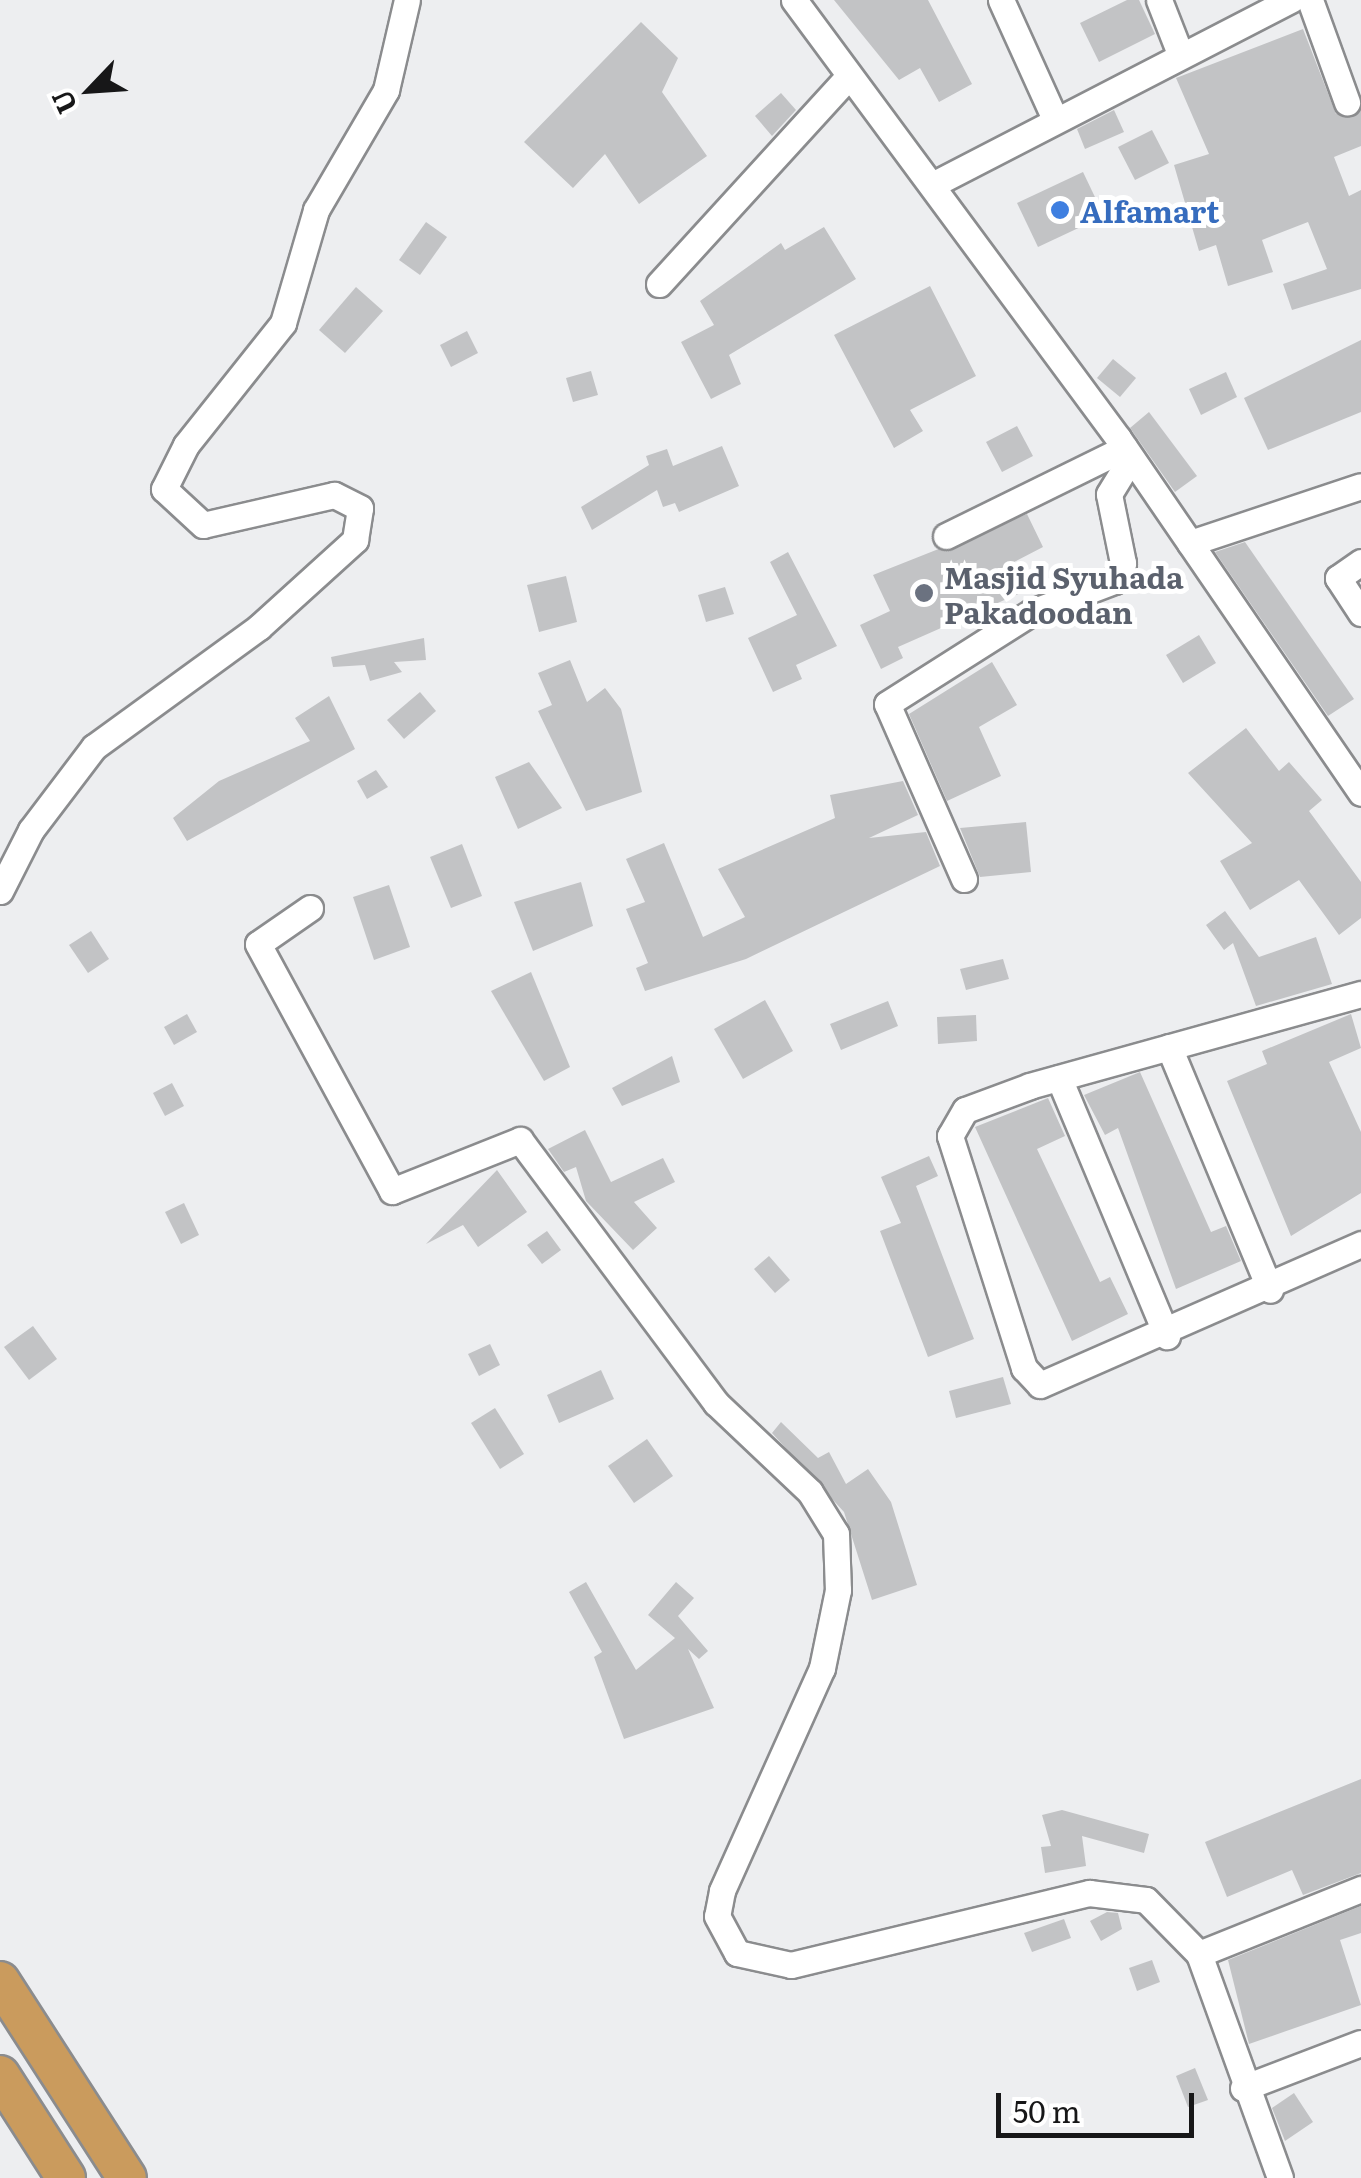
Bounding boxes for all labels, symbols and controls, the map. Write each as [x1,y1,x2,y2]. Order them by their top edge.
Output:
north arrow [40,40,140,140]
text: U [39,84,86,122]
place label: Alfamart [1080,192,1219,228]
marker: Alfamart [1049,199,1071,221]
place label: Masjid Syuhada Pakadoodan [944,558,1184,628]
marker: Masjid Syuhada Pakadoodan [913,582,935,604]
scale bar [1001,2073,1198,2135]
text: 50 m [1013,2088,1081,2132]

